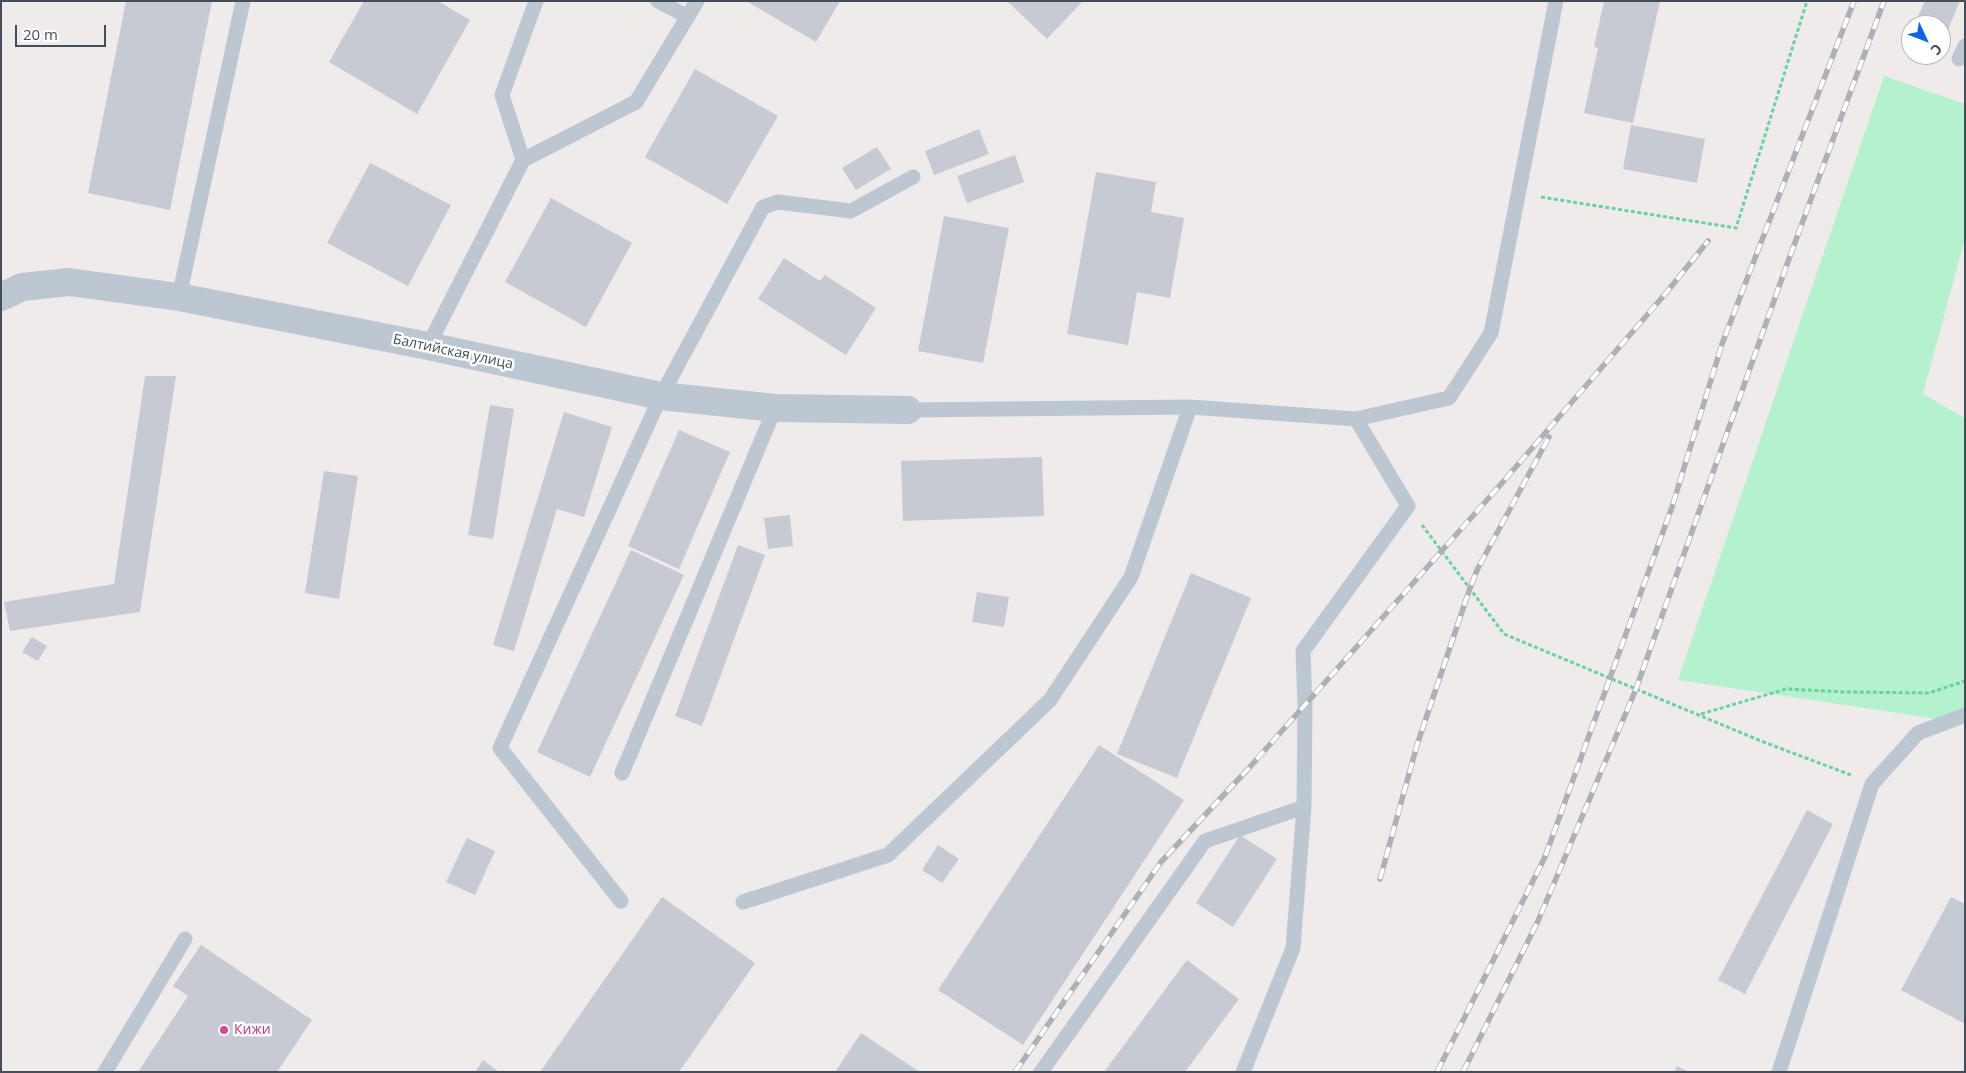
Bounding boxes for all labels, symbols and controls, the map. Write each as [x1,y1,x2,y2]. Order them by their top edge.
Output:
scale bar [18,15,109,47]
north arrow [1901,15,1951,65]
text: 20 m [23,24,58,44]
text: С [1927,40,1947,60]
street label: Балтийская улица [391,331,515,373]
place label: Кижи [234,1022,271,1038]
marker: Кижи [218,1024,230,1036]

